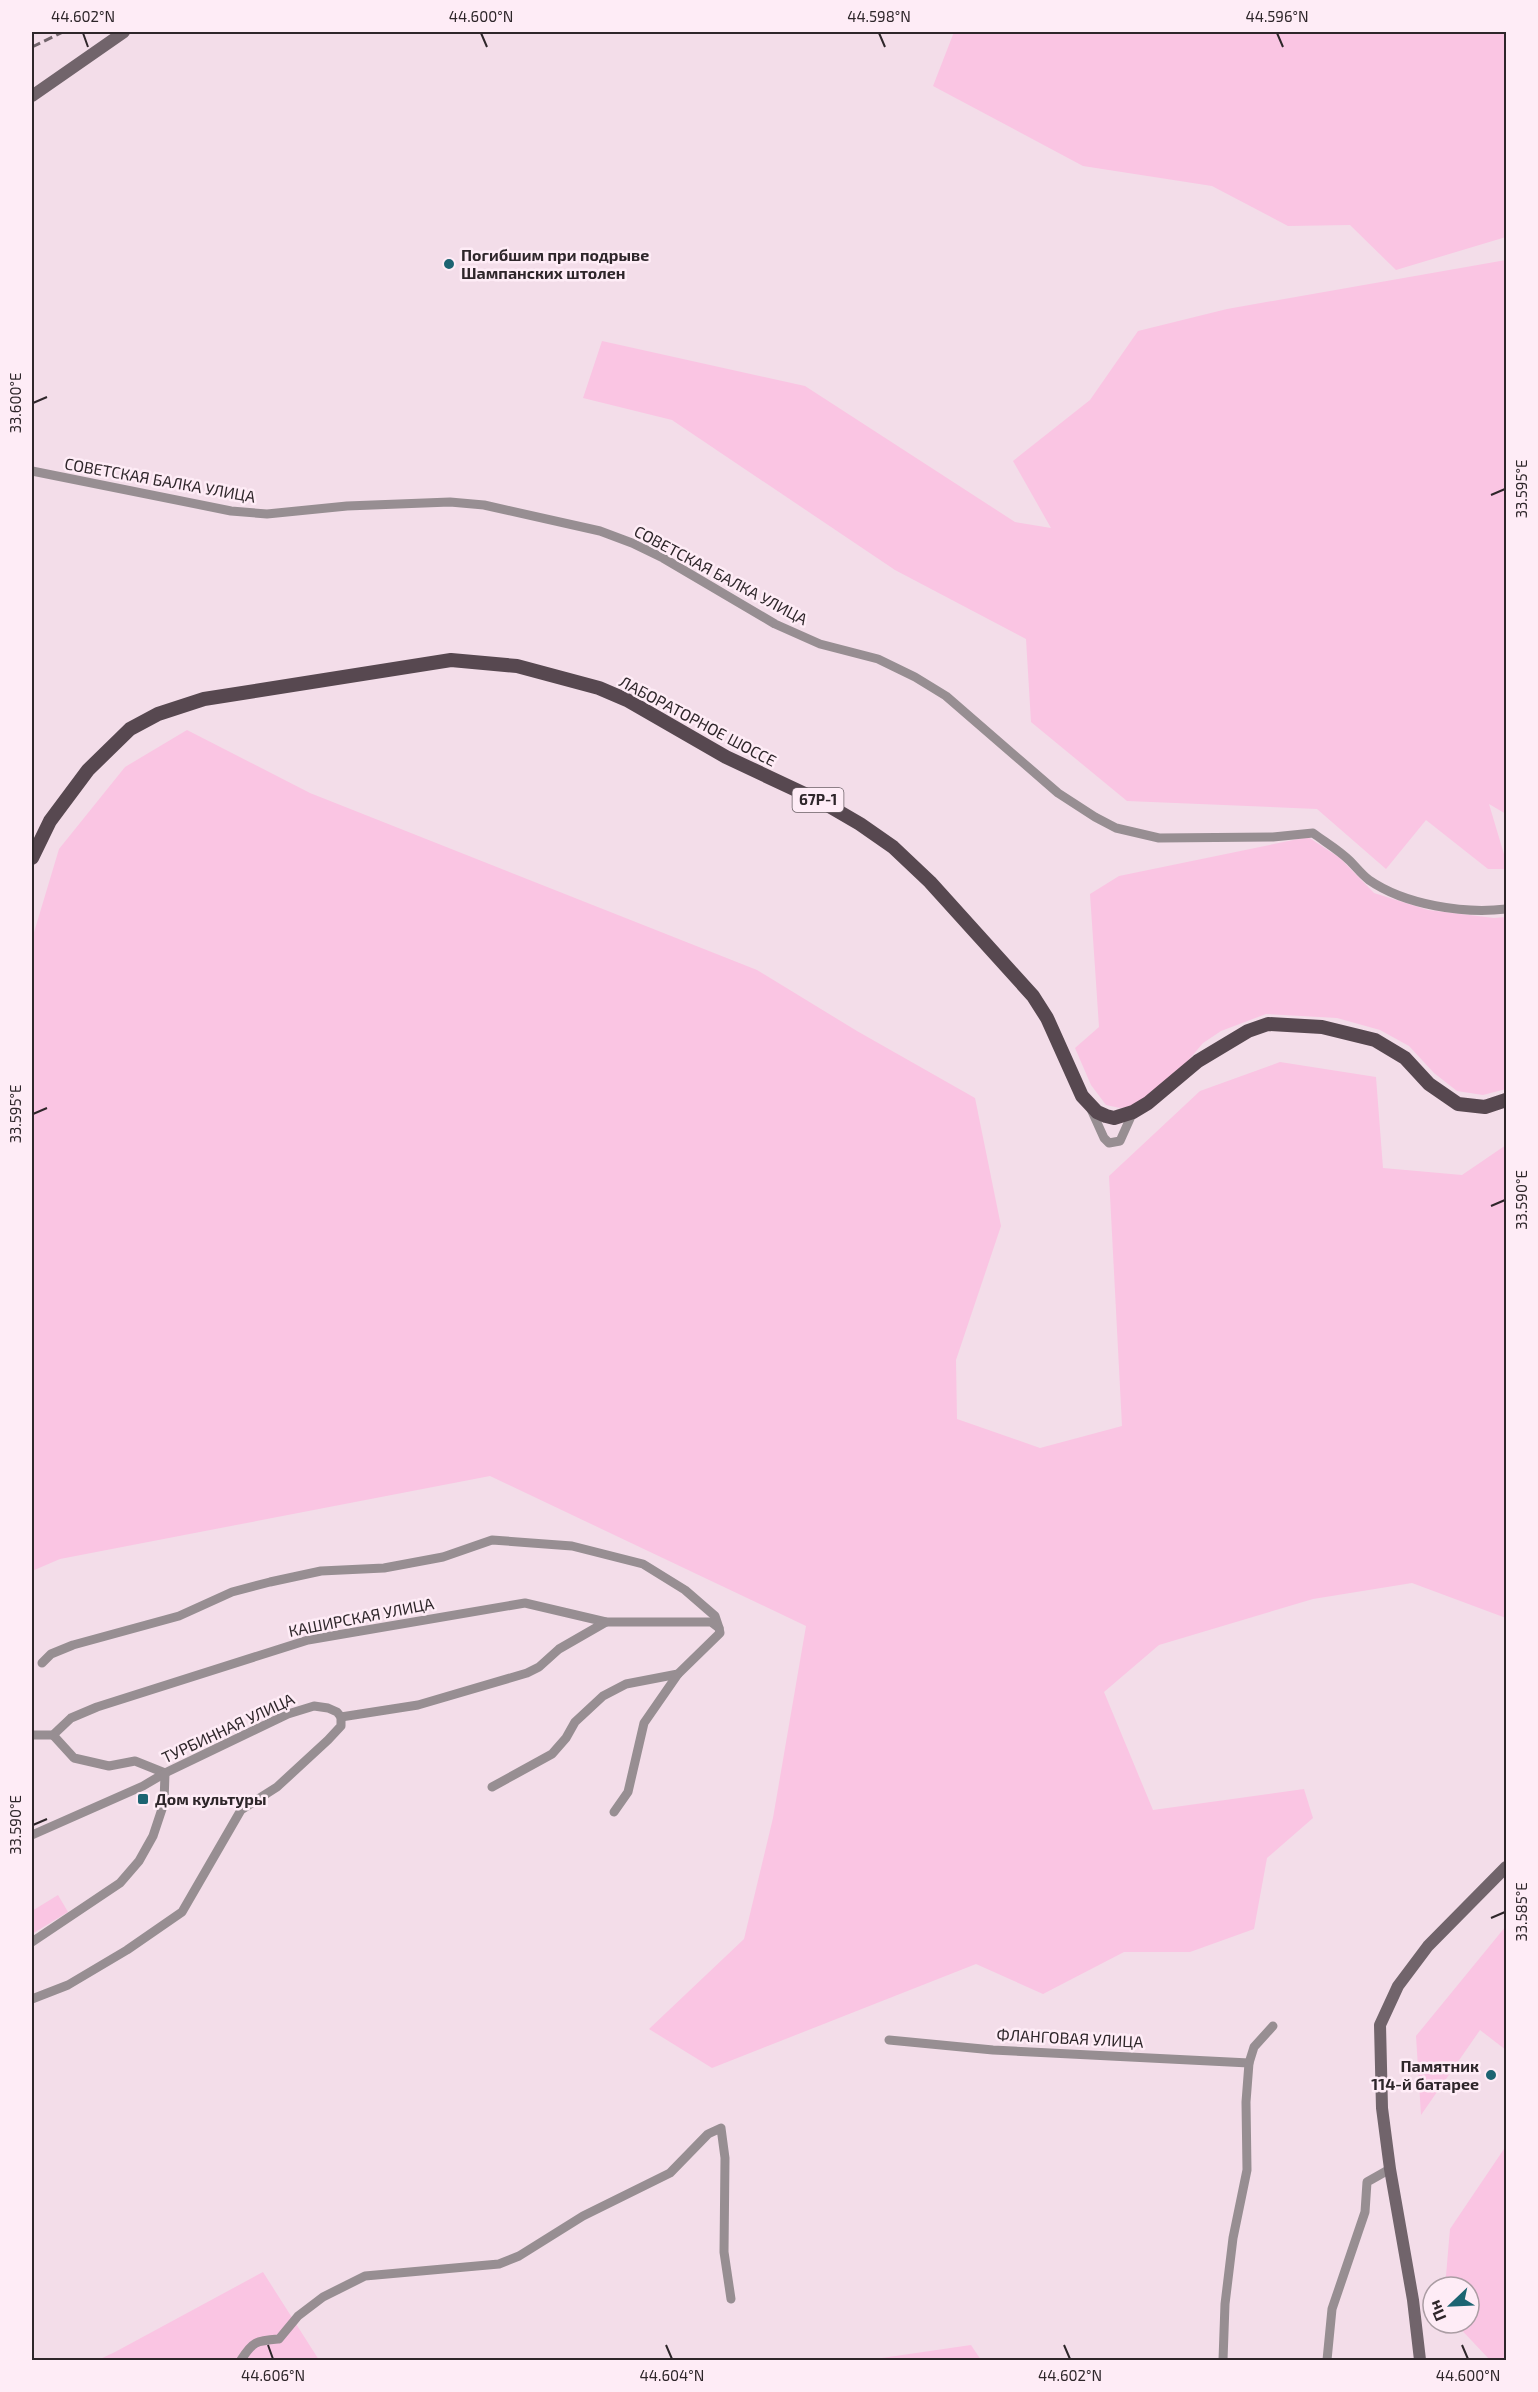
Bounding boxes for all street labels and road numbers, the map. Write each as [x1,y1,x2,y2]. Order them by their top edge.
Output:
street label: СОВЕТСКАЯ БАЛКА УЛИЦА [63,453,257,506]
street label: СОВЕТСКАЯ БАЛКА УЛИЦА [631,521,811,628]
street label: ЛАБОРАТОРНОЕ ШОССЕ [617,671,780,770]
road number: 67Р-1 [792,788,844,812]
street label: КАШИРСКАЯ УЛИЦА [287,1593,435,1640]
street label: ТУРБИННАЯ УЛИЦА [159,1689,297,1767]
street label: ФЛАНГОВАЯ УЛИЦА [996,2024,1144,2051]

